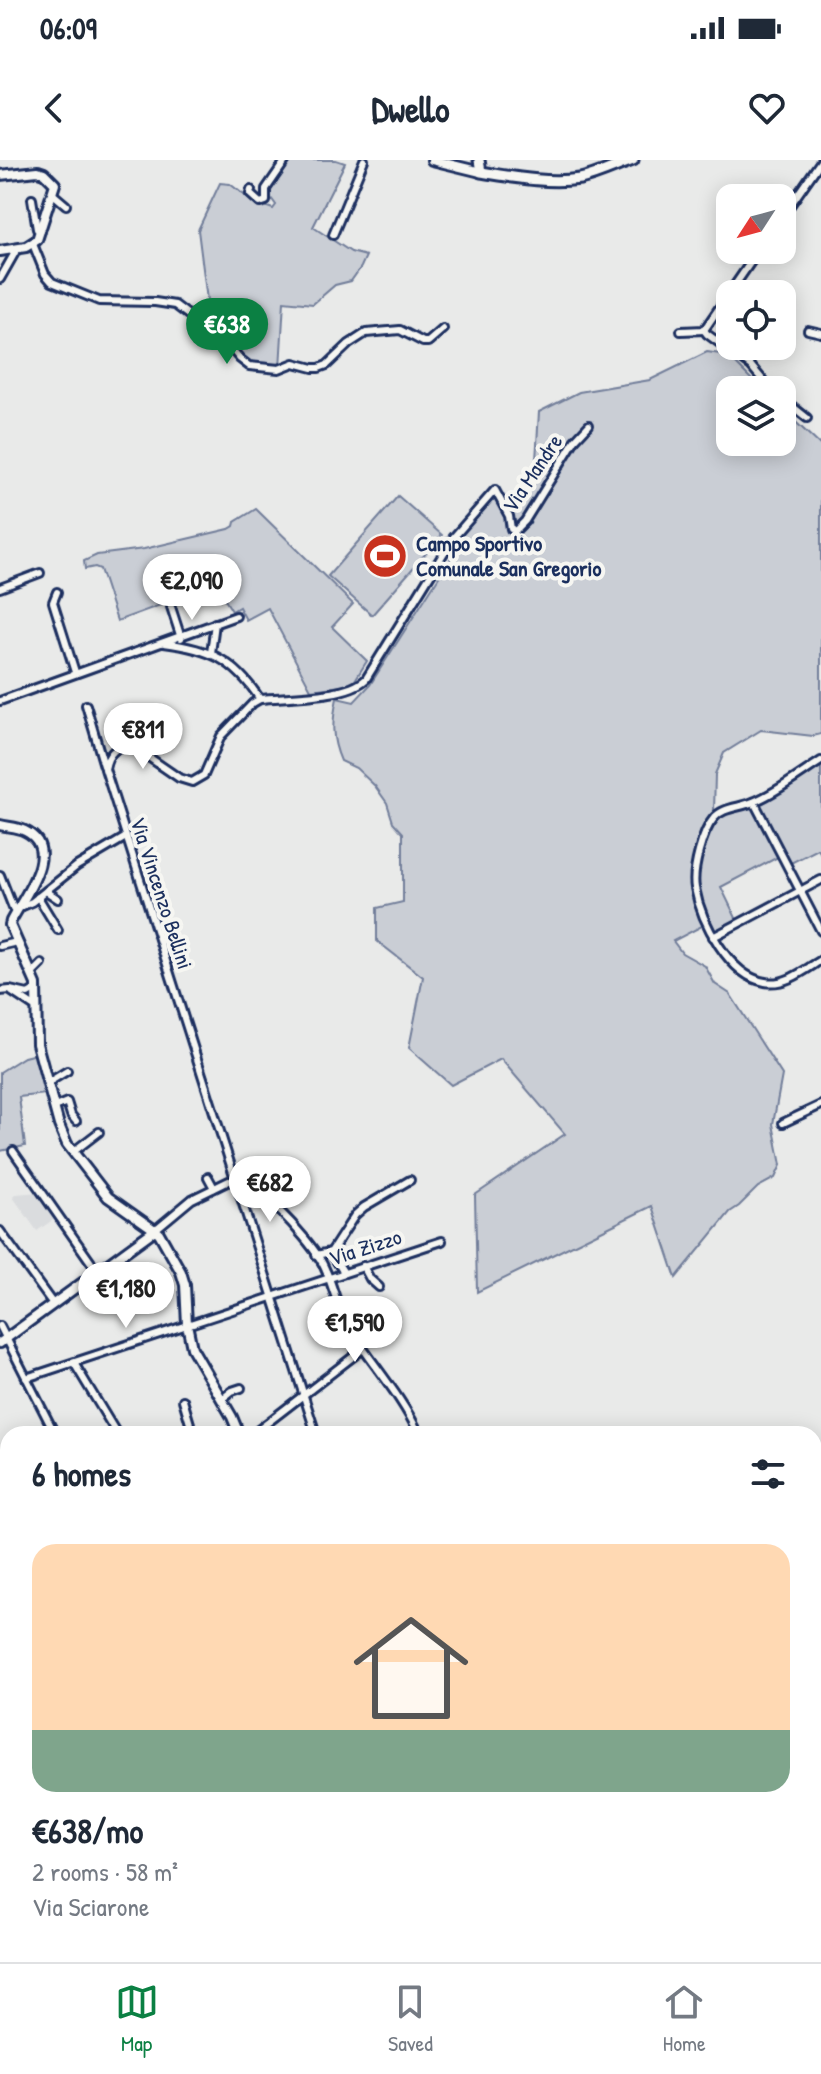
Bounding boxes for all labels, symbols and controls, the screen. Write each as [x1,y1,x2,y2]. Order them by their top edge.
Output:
text: 06:09 [40,8,97,48]
text: Dwello [371,84,450,133]
icon: back [32,86,76,130]
icon: heart [745,86,789,130]
north arrow [716,184,796,264]
map controls [716,184,796,456]
button: locate [716,280,796,360]
pin: €638 [180,298,274,366]
text: €638 [204,306,250,341]
button: layers [716,376,796,456]
street label: Via Mandre [495,428,569,518]
place label: Campo Sportivo Comunale San Gregorio [416,528,601,584]
sports icon: Campo Sportivo Comunale San Gregorio [361,532,409,580]
pin: €2,090 [127,554,257,622]
text: €2,090 [161,562,223,597]
pin: €811 [96,703,190,771]
text: €811 [122,711,164,746]
street label: Via Vincenzo Bellini [123,813,201,973]
pin: €682 [223,1156,317,1224]
text: €682 [247,1164,293,1199]
street label: Via Zizzo [325,1221,405,1273]
pin: €1,180 [61,1262,191,1330]
text: €1,180 [96,1270,156,1305]
pin: €1,590 [290,1296,420,1364]
text: €1,590 [325,1304,385,1339]
text: 6 homes [32,1451,131,1497]
icon: filters [746,1452,790,1496]
icon: home [339,1596,483,1740]
text: €638/mo [32,1808,143,1854]
text: 2 rooms · 58 m² [32,1854,178,1889]
text: Via Sciarone [32,1889,149,1924]
tab: Map [115,1980,159,2058]
tab: Saved [388,1980,433,2058]
tab: Home [662,1980,706,2058]

